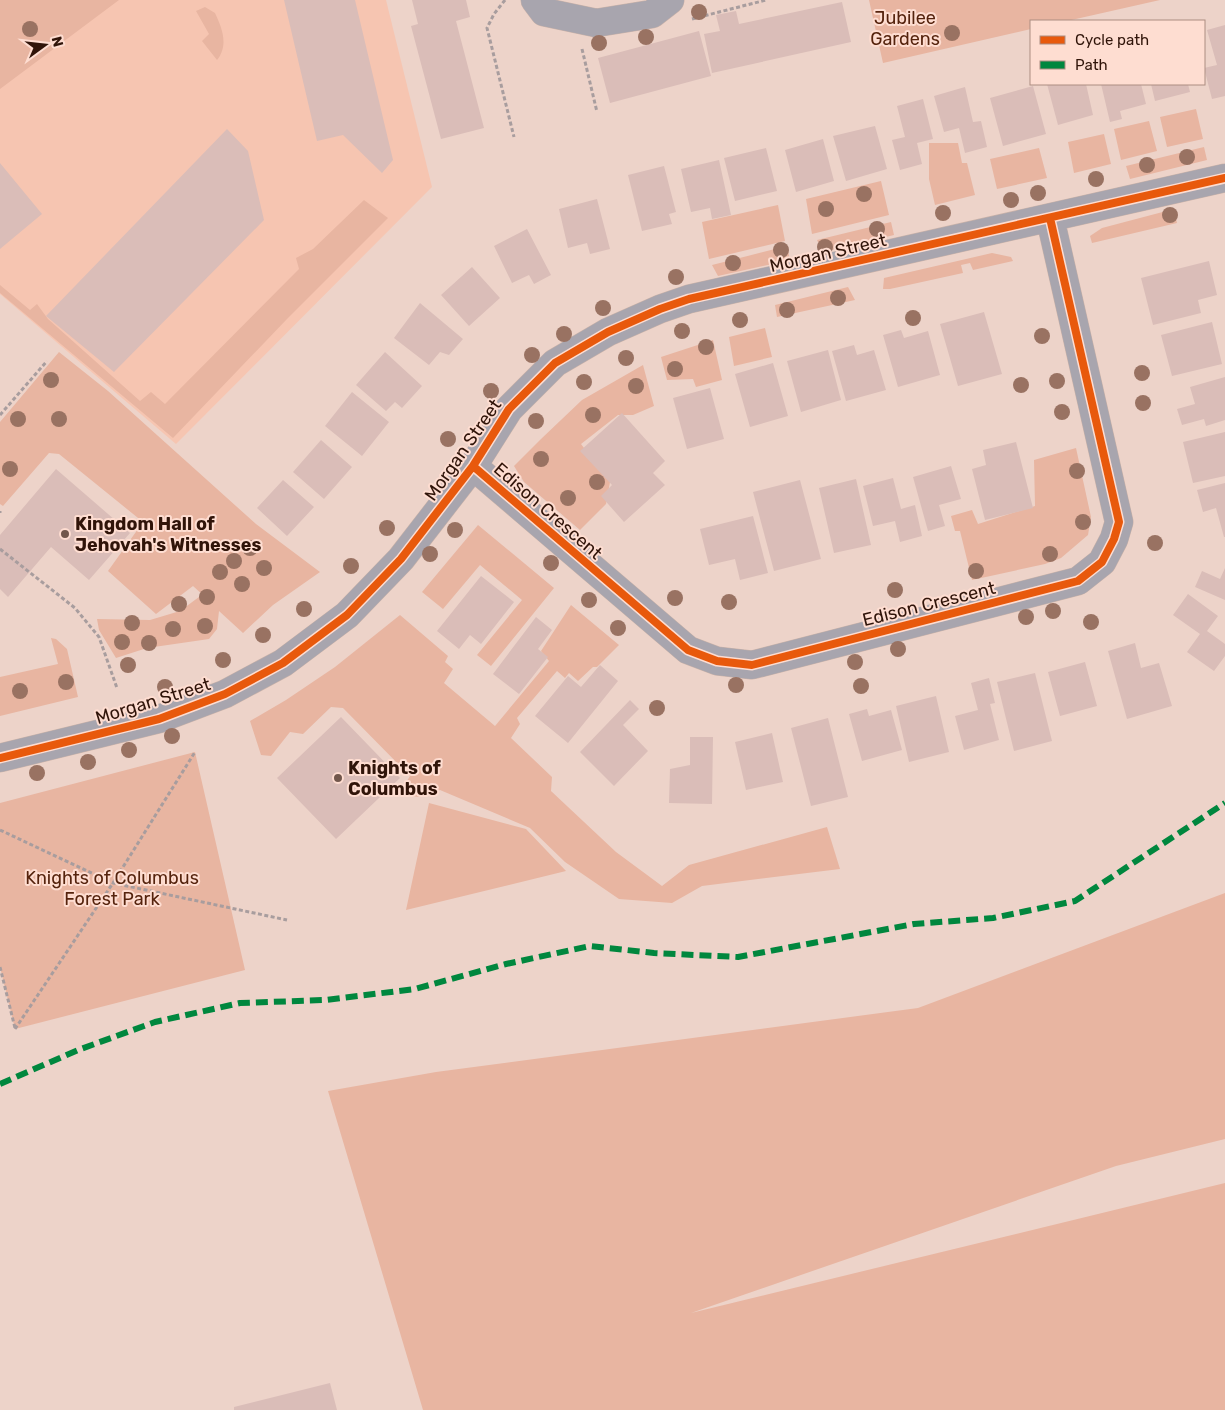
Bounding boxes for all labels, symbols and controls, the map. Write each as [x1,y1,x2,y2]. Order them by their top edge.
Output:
park label: Jubilee Gardens [870,7,940,50]
north arrow [20,20,70,70]
legend [1030,20,1205,85]
text: Cycle path [1075,31,1149,49]
text: N [48,35,67,49]
text: Path [1075,56,1108,74]
street label: Morgan Street [767,229,889,277]
street label: Morgan Street [420,395,506,505]
street label: Edison Crescent [489,458,607,564]
place label: Kingdom Hall of Jehovah's Witnesses [75,513,261,556]
marker: Kingdom Hall of Jehovah's Witnesses [59,528,71,540]
street label: Edison Crescent [860,577,998,631]
street label: Morgan Street [93,673,213,729]
place label: Knights of Columbus [348,757,441,800]
marker: Knights of Columbus [332,772,344,784]
park label: Knights of Columbus Forest Park [25,867,199,910]

